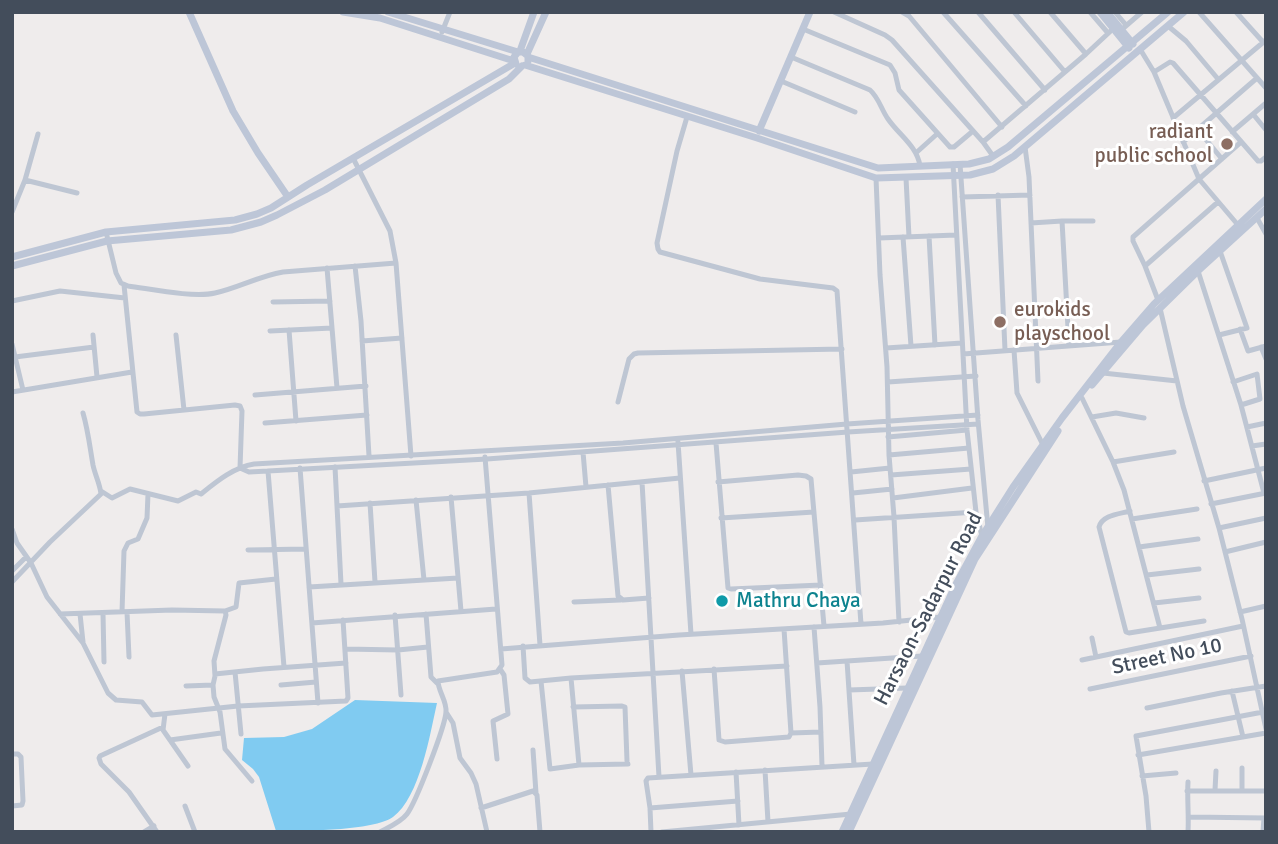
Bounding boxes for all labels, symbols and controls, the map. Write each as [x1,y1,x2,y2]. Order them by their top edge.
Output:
place label: radiant public school [1095,119,1213,169]
marker: radiant public school [1219,136,1235,152]
place label: eurokids playschool [1014,297,1110,347]
marker: eurokids playschool [992,314,1008,330]
street label: Harsaon-Sadarpur Road [869,508,989,710]
place label: Mathru Chaya [736,588,861,614]
marker: Mathru Chaya [714,593,730,609]
street label: Street No 10 [1110,633,1224,681]

